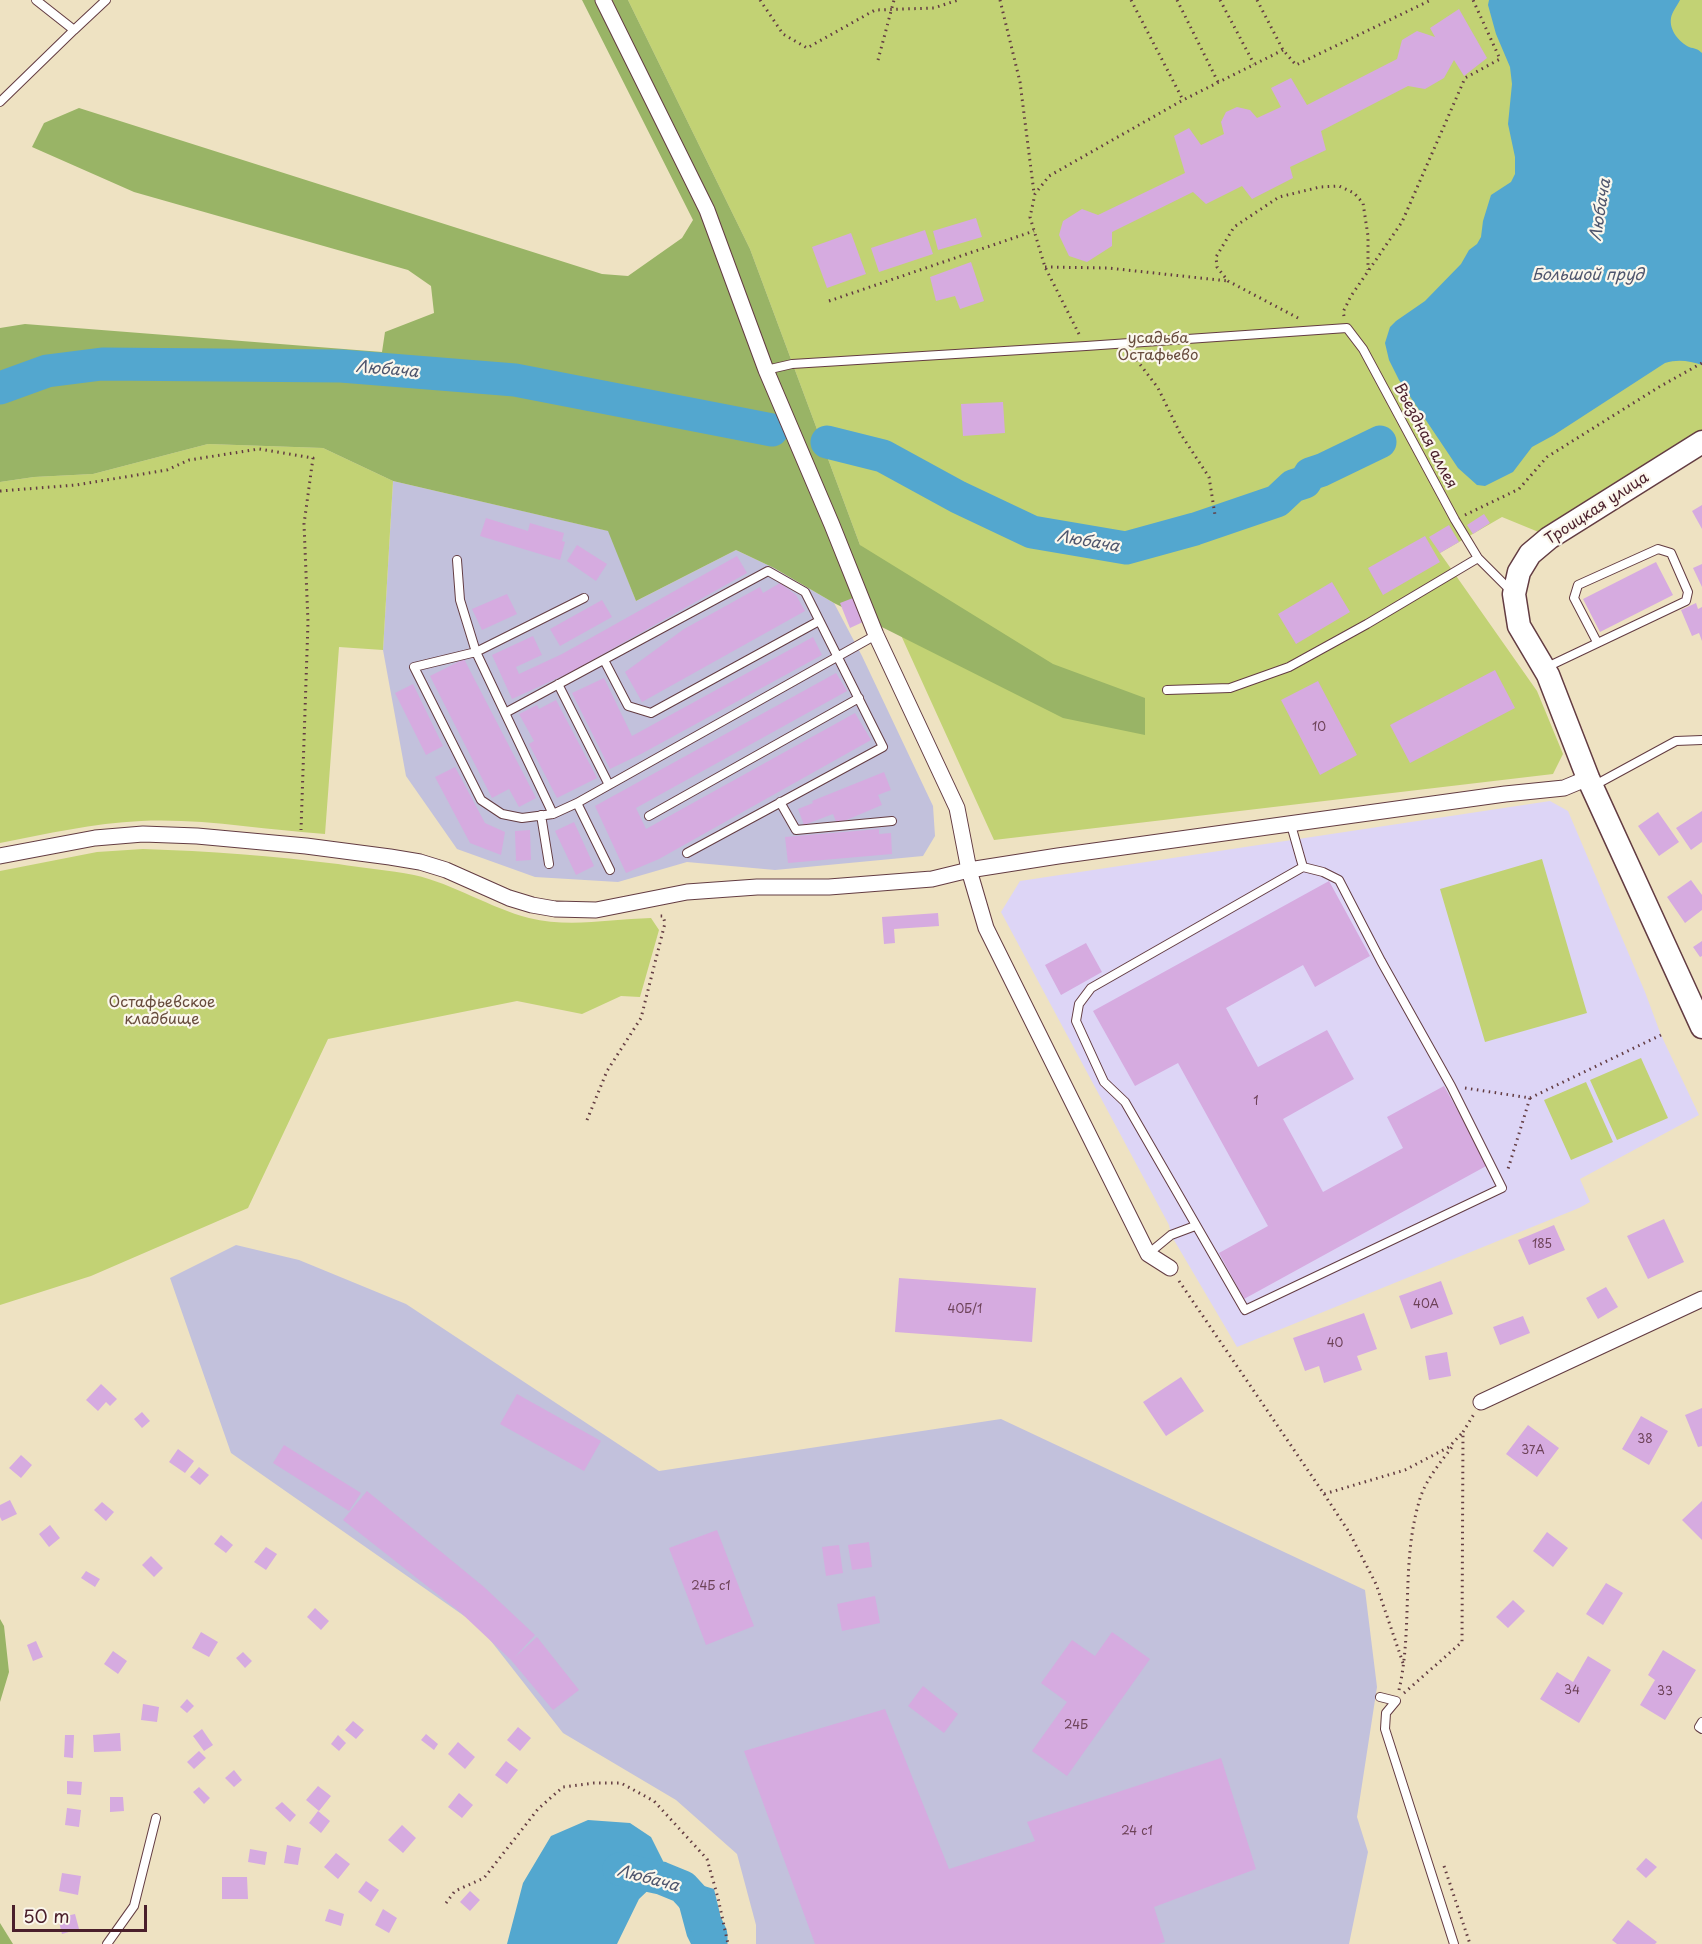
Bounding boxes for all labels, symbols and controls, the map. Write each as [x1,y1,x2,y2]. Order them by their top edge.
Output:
water label: Любача [1587,178,1615,242]
water label: Большой пруд [1532,266,1644,286]
park label: усадьба Остафьево [1118,330,1198,365]
water label: Любача [355,358,419,382]
street label: Въездная аллея [1390,380,1460,492]
street label: Троицкая улица [1542,469,1652,549]
water label: Любача [1055,527,1121,557]
house number: 10 [1312,721,1326,735]
park label: Остафьевское кладбище [108,994,216,1029]
house number: 1 [1253,1095,1259,1109]
house number: 185 [1532,1238,1552,1252]
house number: 40А [1413,1298,1439,1312]
house number: 40Б/1 [948,1303,982,1317]
house number: 40 [1327,1337,1343,1351]
house number: 38 [1637,1433,1653,1447]
house number: 37А [1521,1444,1545,1458]
house number: 24Б с1 [691,1580,731,1594]
house number: 34 [1564,1684,1580,1698]
house number: 33 [1657,1685,1673,1699]
house number: 24Б [1064,1719,1088,1733]
house number: 24 с1 [1121,1825,1153,1839]
water label: Любача [615,1862,681,1896]
scale bar [15,1893,150,1931]
text: 50 m [23,1902,70,1929]

